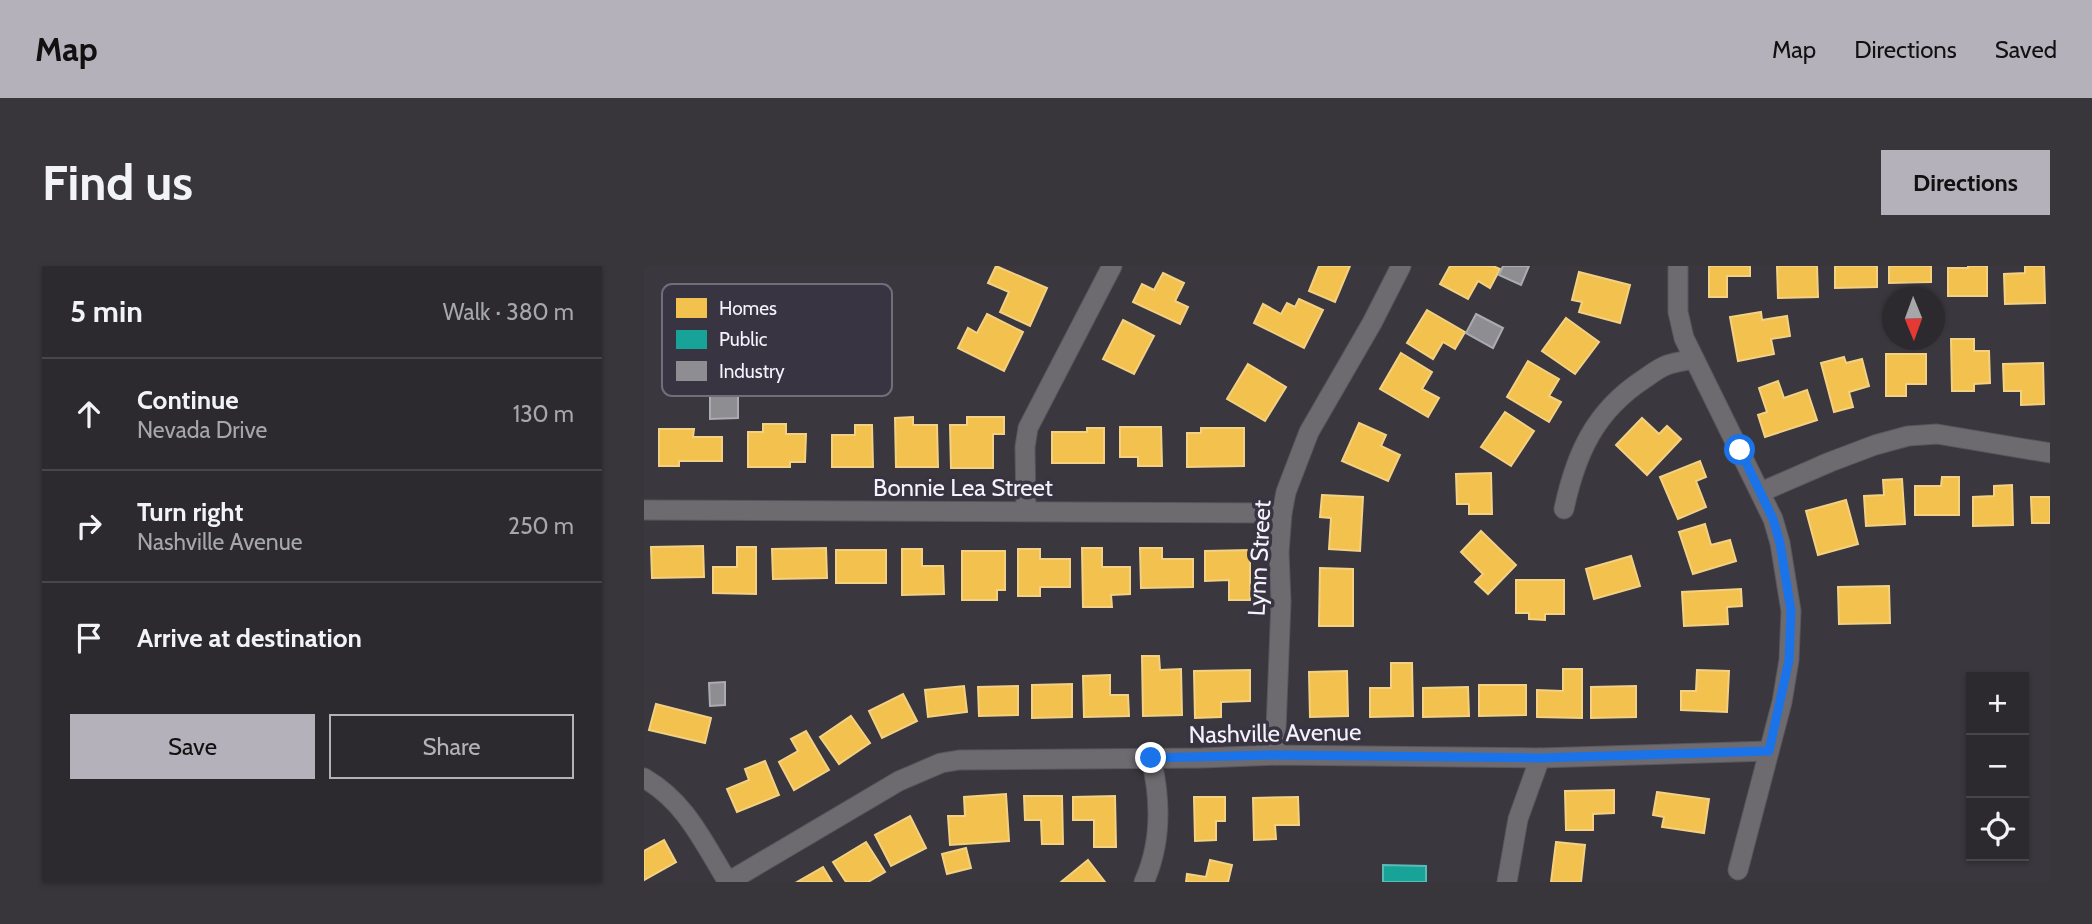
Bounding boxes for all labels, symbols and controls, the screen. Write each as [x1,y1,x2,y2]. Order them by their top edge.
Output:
text: Map [35,29,98,69]
text: Map [1772,35,1816,64]
text: Directions [1854,35,1957,64]
text: Saved [1995,35,2057,64]
button: Directions [1881,150,2050,215]
text: Find us [42,153,193,212]
legend [662,284,892,396]
north arrow [1882,287,1945,350]
text: 5 min [70,293,143,330]
text: Homes [719,297,777,320]
text: Walk · 380 m [443,298,574,326]
text: Public [719,328,768,351]
text: Industry [719,360,785,383]
text: Continue [137,384,239,416]
icon: ahead [70,395,108,433]
text: 130 m [513,400,574,428]
text: Nevada Drive [137,416,267,444]
route start [1724,434,1755,465]
street label: Bonnie Lea Street [873,473,1053,502]
text: Turn right [137,496,243,528]
street label: Lynn Street [1241,499,1277,617]
icon: right [70,507,108,545]
text: 250 m [508,512,574,540]
text: Nashville Avenue [137,528,303,556]
icon: arrive [70,619,108,657]
text: Arrive at destination [137,622,362,654]
map controls [1966,672,2029,861]
button: + [1966,672,2029,735]
button: Save [70,714,315,779]
button: Share [329,714,574,779]
street label: Nashville Avenue [1188,717,1362,749]
button: − [1966,735,2029,798]
route end [1135,742,1166,773]
button: locate [1966,798,2029,861]

